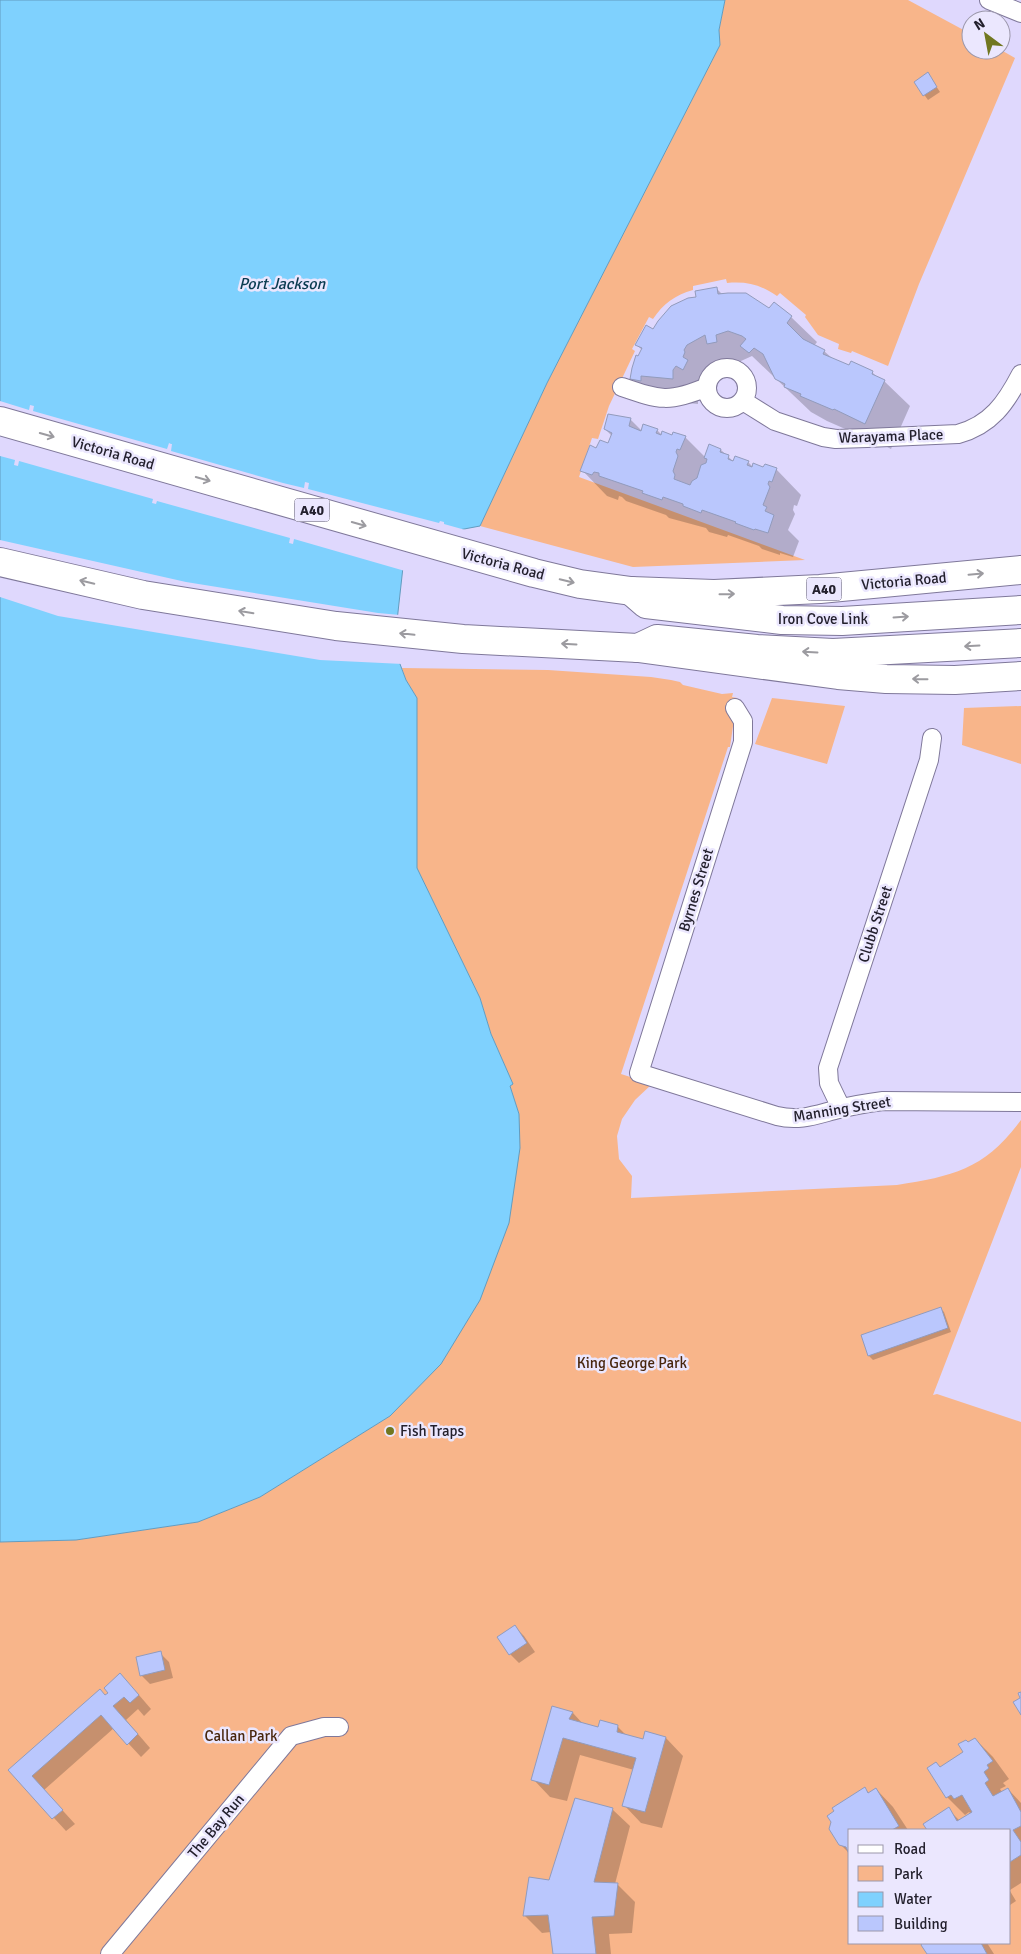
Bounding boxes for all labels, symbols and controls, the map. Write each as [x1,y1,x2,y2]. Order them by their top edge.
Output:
north arrow [961,10,1011,60]
text: N [971,15,988,34]
water label: Port Jackson [239,274,327,294]
street label: Warayama Place [838,425,944,447]
one-way arrow [38,430,54,440]
street label: Victoria Road [69,433,157,473]
one-way arrow [195,475,211,484]
road number: A40 [294,498,330,522]
one-way arrow [351,519,367,529]
street label: Victoria Road [459,544,547,584]
street label: Victoria Road [861,568,947,594]
one-way arrow [967,570,983,579]
one-way arrow [79,577,95,586]
one-way arrow [558,577,574,586]
road number: A40 [806,578,842,600]
one-way arrow [718,589,734,599]
one-way arrow [239,606,255,616]
street label: Iron Cove Link [778,610,869,628]
one-way arrow [893,613,909,622]
one-way arrow [399,629,415,639]
one-way arrow [562,640,578,649]
one-way arrow [965,641,981,650]
one-way arrow [802,647,818,656]
one-way arrow [912,674,928,684]
street label: Byrnes Street [675,846,717,934]
street label: Clubb Street [854,883,896,965]
street label: Manning Street [792,1092,892,1126]
park label: King George Park [577,1354,688,1372]
place label: Fish Traps [400,1422,465,1440]
marker: Fish Traps [384,1425,396,1437]
park label: Callan Park [204,1727,278,1745]
street label: The Bay Run [184,1790,248,1862]
legend [848,1829,1011,1944]
text: Road [894,1840,926,1858]
text: Park [894,1865,923,1883]
text: Water [894,1890,932,1908]
text: Building [894,1915,948,1933]

